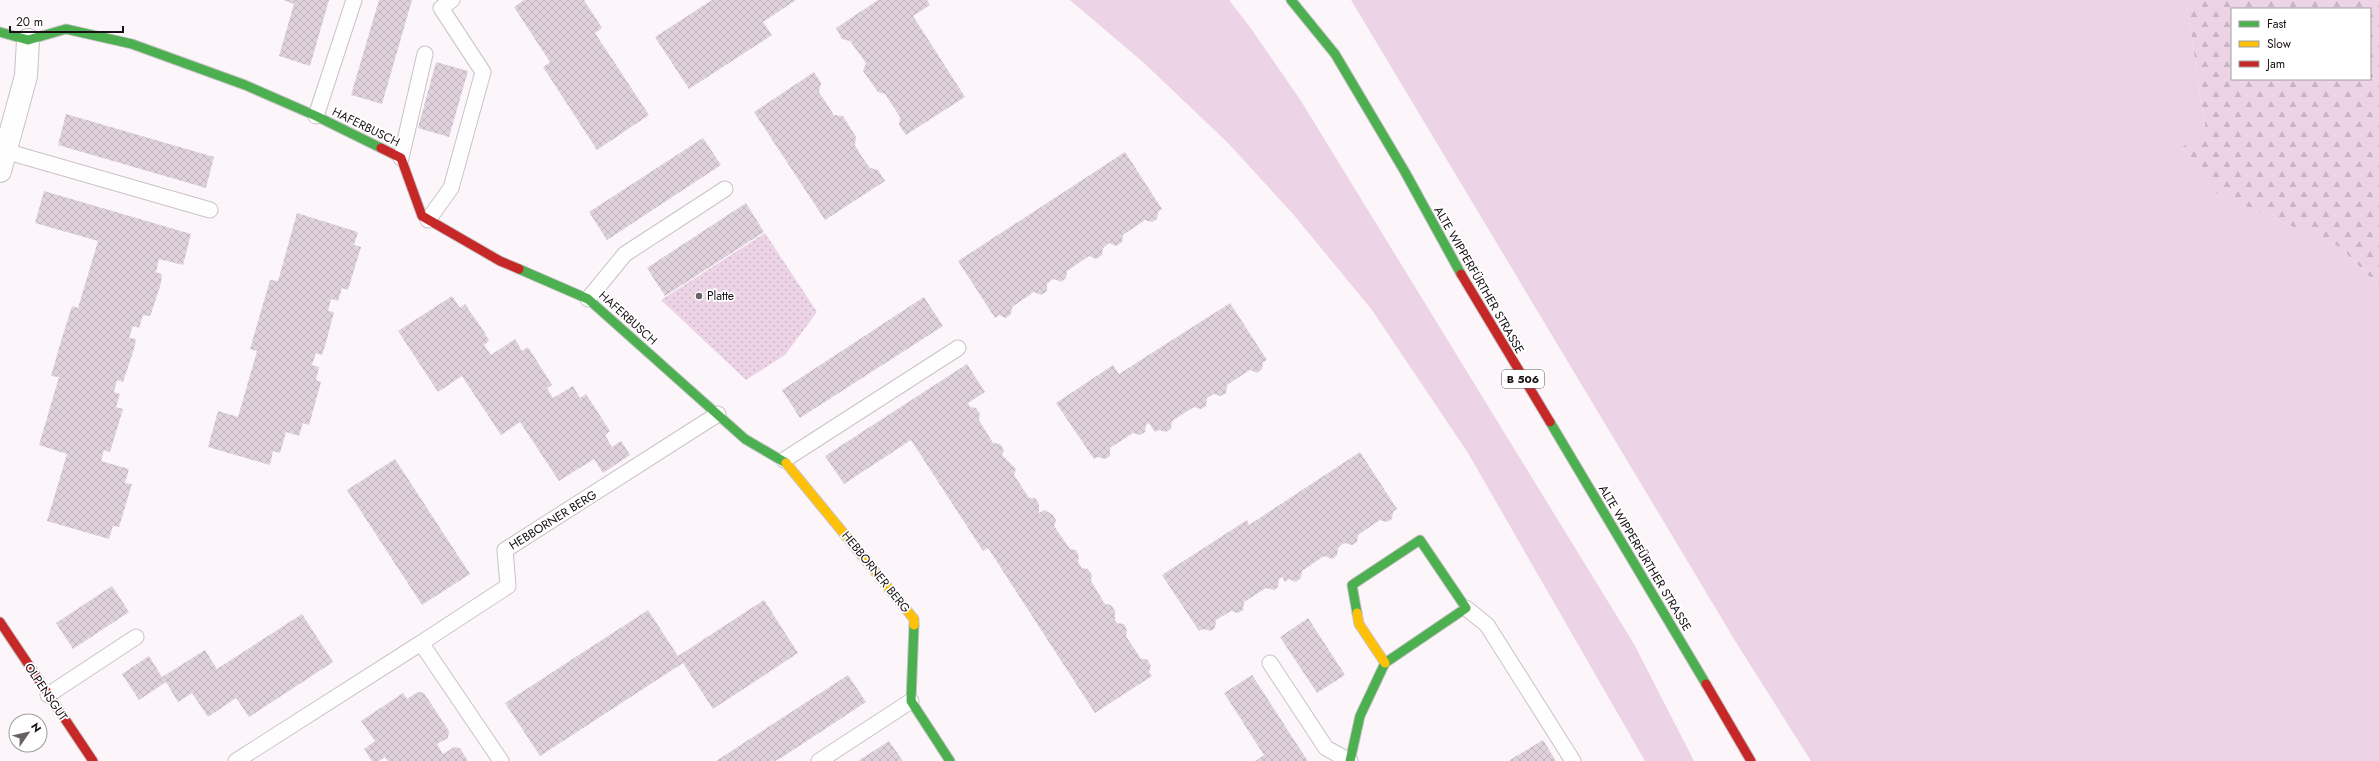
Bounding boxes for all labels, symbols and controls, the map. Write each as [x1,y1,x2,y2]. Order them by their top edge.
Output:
scale bar [10,8,123,34]
legend [2231,8,2371,80]
text: 20 m [16,13,43,31]
text: Fast [2267,15,2286,33]
text: Slow [2267,35,2292,53]
text: Jam [2265,55,2285,73]
street label: HAFERBUSCH [329,103,403,151]
street label: ALTE WIPPERFÜRTHER STRASSE [1429,203,1529,357]
street label: HAFERBUSCH [595,287,661,349]
place label: Platte [707,287,734,305]
marker: Platte [694,291,704,301]
road number: B 506 [1502,370,1544,388]
street label: ALTE WIPPERFÜRTHER STRASSE [1594,482,1696,634]
street label: HEBBORNER BERG [506,486,600,554]
street label: HEBBORNER BERG [837,527,915,617]
street label: OLPENSGUT [20,659,72,725]
north arrow [8,713,48,753]
text: N [27,719,45,736]

